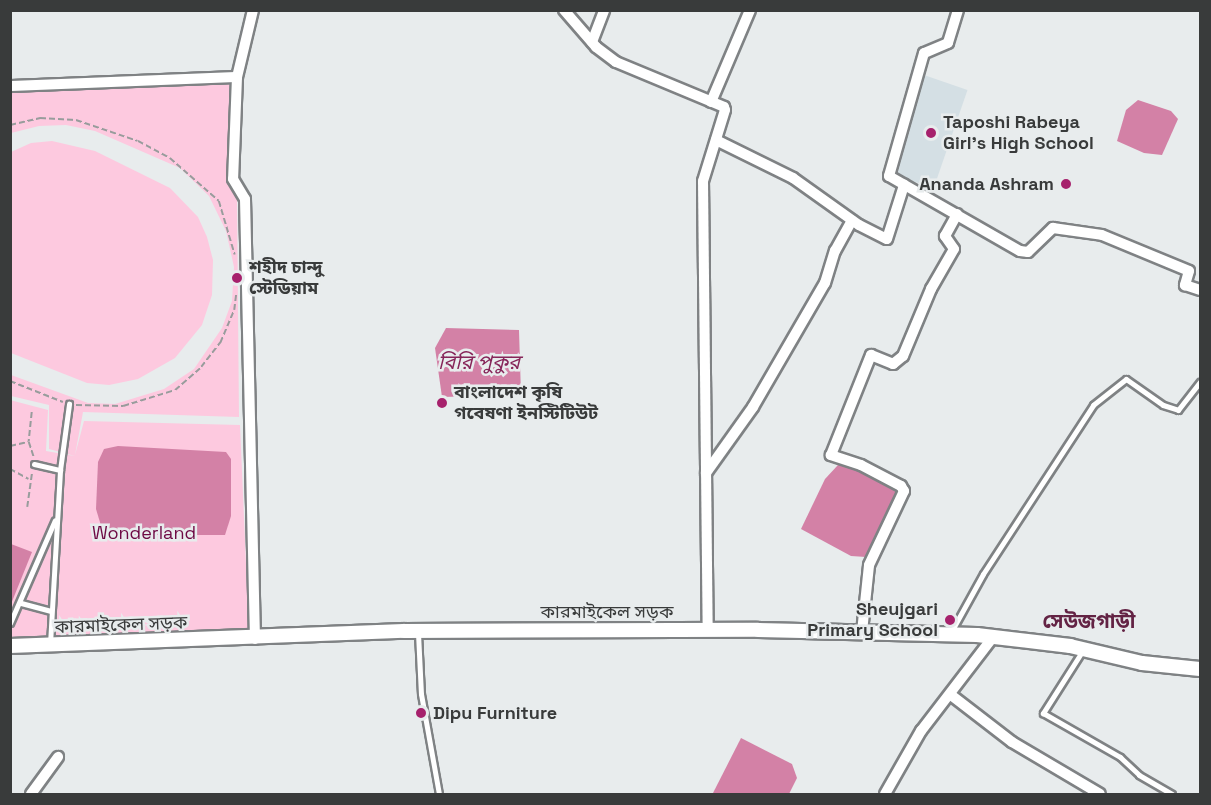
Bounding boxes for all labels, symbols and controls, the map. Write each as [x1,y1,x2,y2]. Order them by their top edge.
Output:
place label: Taposhi Rabeya Girl's High School [943,112,1094,154]
marker: Taposhi Rabeya Girl's High School [924,126,938,140]
place label: Ananda Ashram [919,173,1054,195]
marker: Ananda Ashram [1059,177,1073,191]
place label: শহীদ চান্দু স্টেডিয়াম [249,257,322,300]
marker: শহীদ চান্দু স্টেডিয়াম [230,271,244,285]
water label: বিরি পুকুর [438,350,520,374]
place label: বাংলাদেশ কৃষি গবেষণা ইনস্টিটিউট [454,382,598,424]
marker: বাংলাদেশ কৃষি গবেষণা ইনস্টিটিউট [435,396,449,410]
park label: Wonderland [92,522,196,544]
place label: Sheujgari Primary School [807,599,938,642]
street label: কারমাইকেল সড়ক [541,601,673,623]
district label: সেউজগাড়ী [1043,609,1135,633]
street label: কারমাইকেল সড়ক [54,612,188,638]
marker: Sheujgari Primary School [943,613,957,627]
place label: Dipu Furniture [433,702,557,724]
marker: Dipu Furniture [414,706,428,720]

